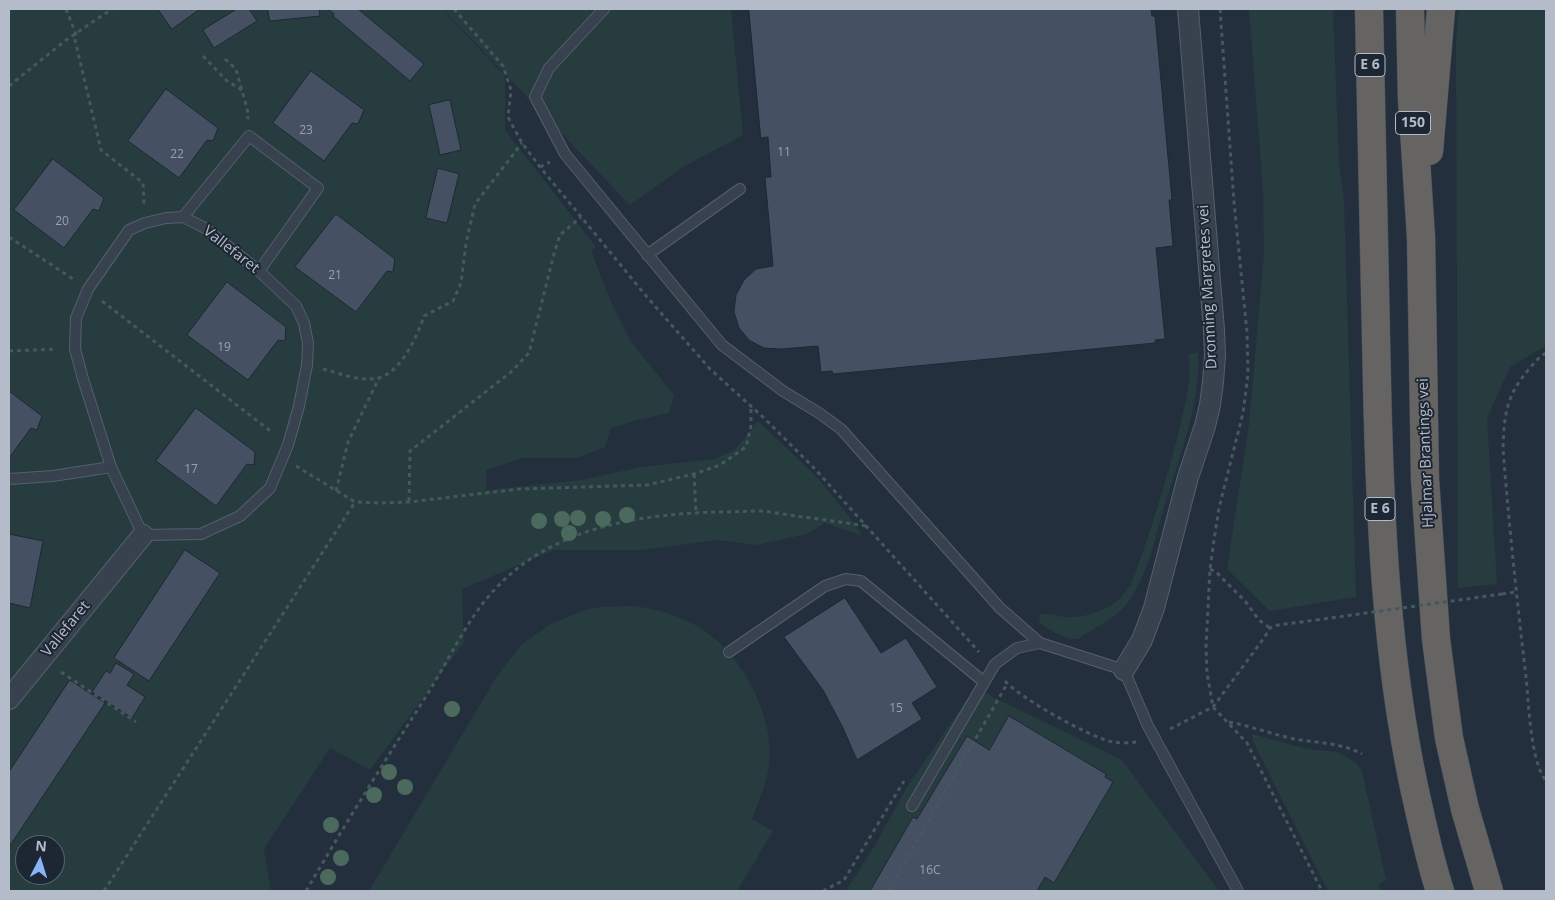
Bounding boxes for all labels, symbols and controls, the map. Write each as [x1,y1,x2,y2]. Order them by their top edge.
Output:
road number: E 6 [1355,54,1385,76]
road number: 150 [1396,112,1430,134]
house number: 23 [299,124,313,138]
house number: 11 [777,146,791,160]
house number: 22 [170,148,184,162]
street label: Dronning Margretes vei [1195,204,1221,370]
house number: 20 [55,215,69,229]
street label: Vallefaret [199,222,263,278]
house number: 21 [328,269,342,283]
house number: 19 [217,341,231,355]
street label: Hjalmar Brantings vei [1414,378,1438,528]
house number: 17 [184,463,198,477]
road number: E 6 [1365,498,1395,520]
street label: Vallefaret [38,597,94,661]
house number: 15 [889,702,903,716]
north arrow [15,835,65,885]
text: N [35,836,48,856]
house number: 16C [919,864,941,878]

